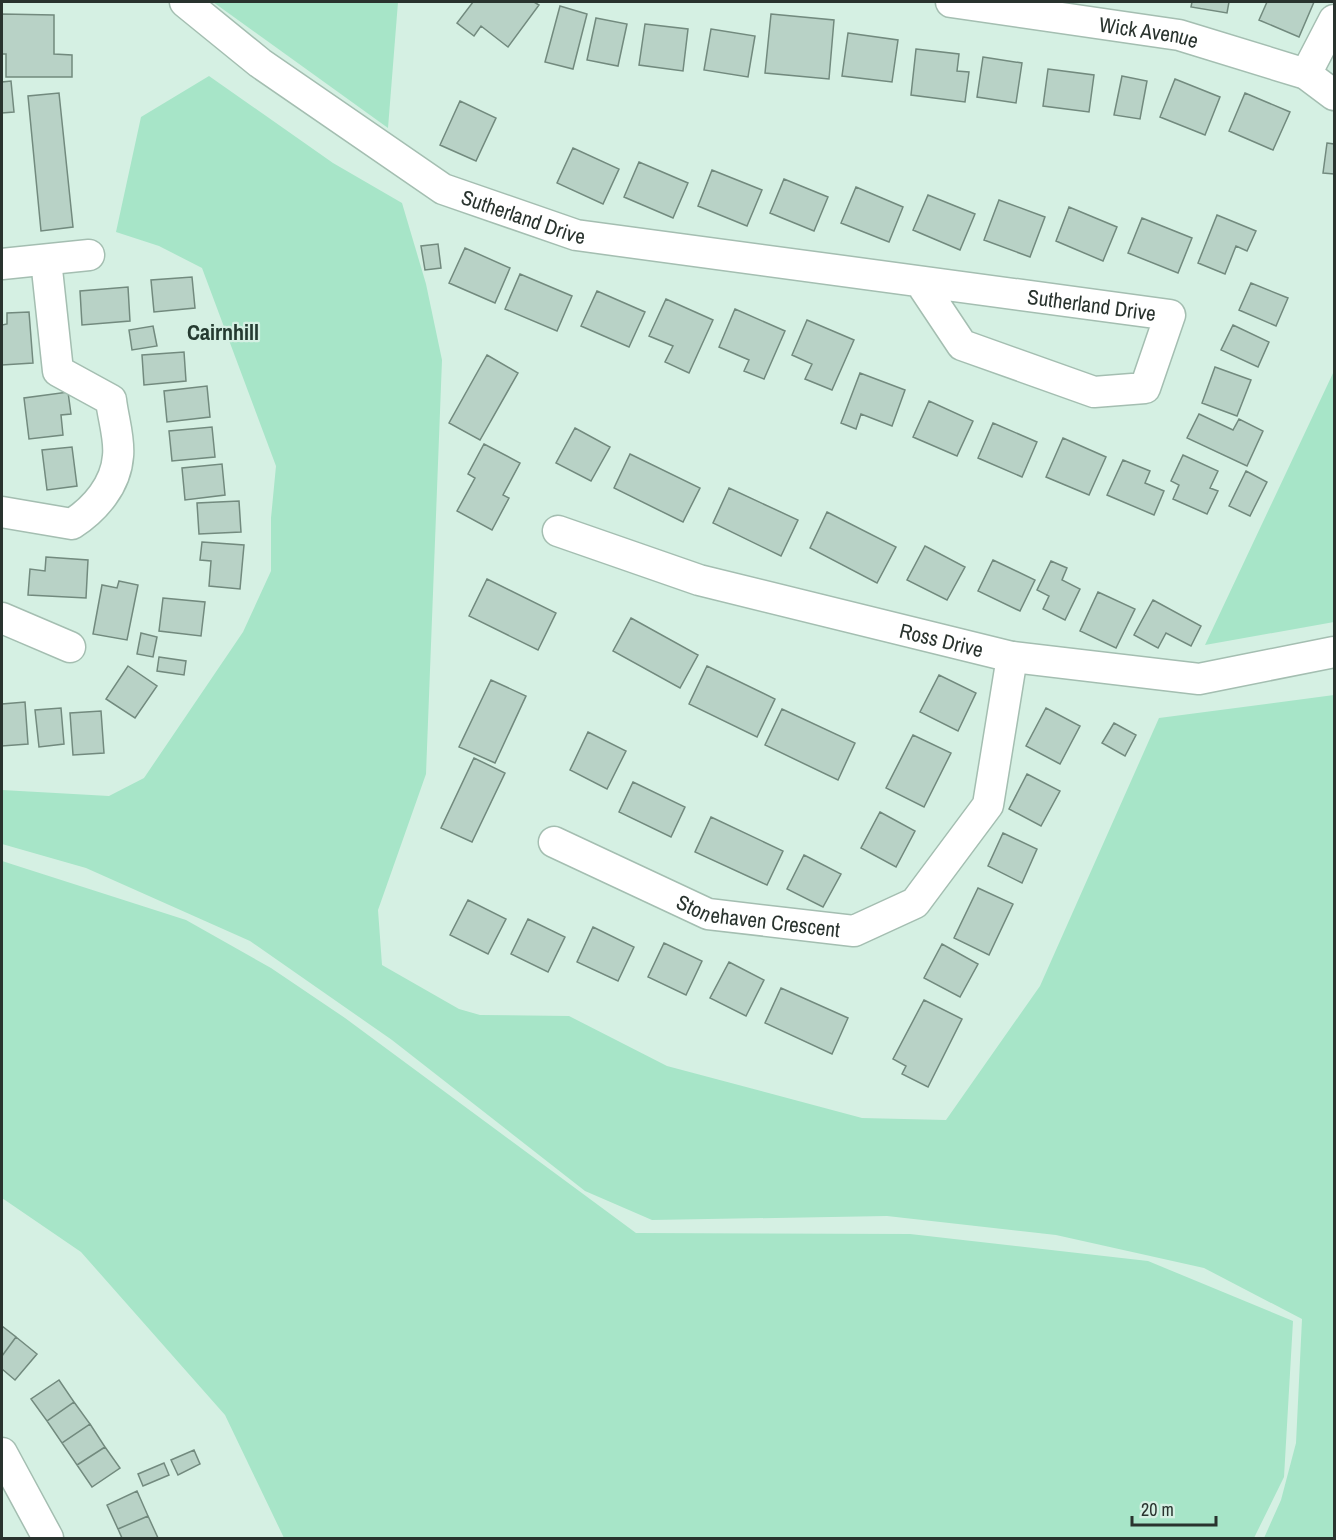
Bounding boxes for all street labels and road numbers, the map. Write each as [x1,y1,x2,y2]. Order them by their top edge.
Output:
street label: Wick Avenue [1097,9,1202,55]
street label: Sutherland Drive [458,182,587,251]
street label: Sutherland Drive [1026,281,1158,327]
street label: Ross Drive [897,615,986,664]
street label: Stonehaven Crescent [672,887,842,944]

